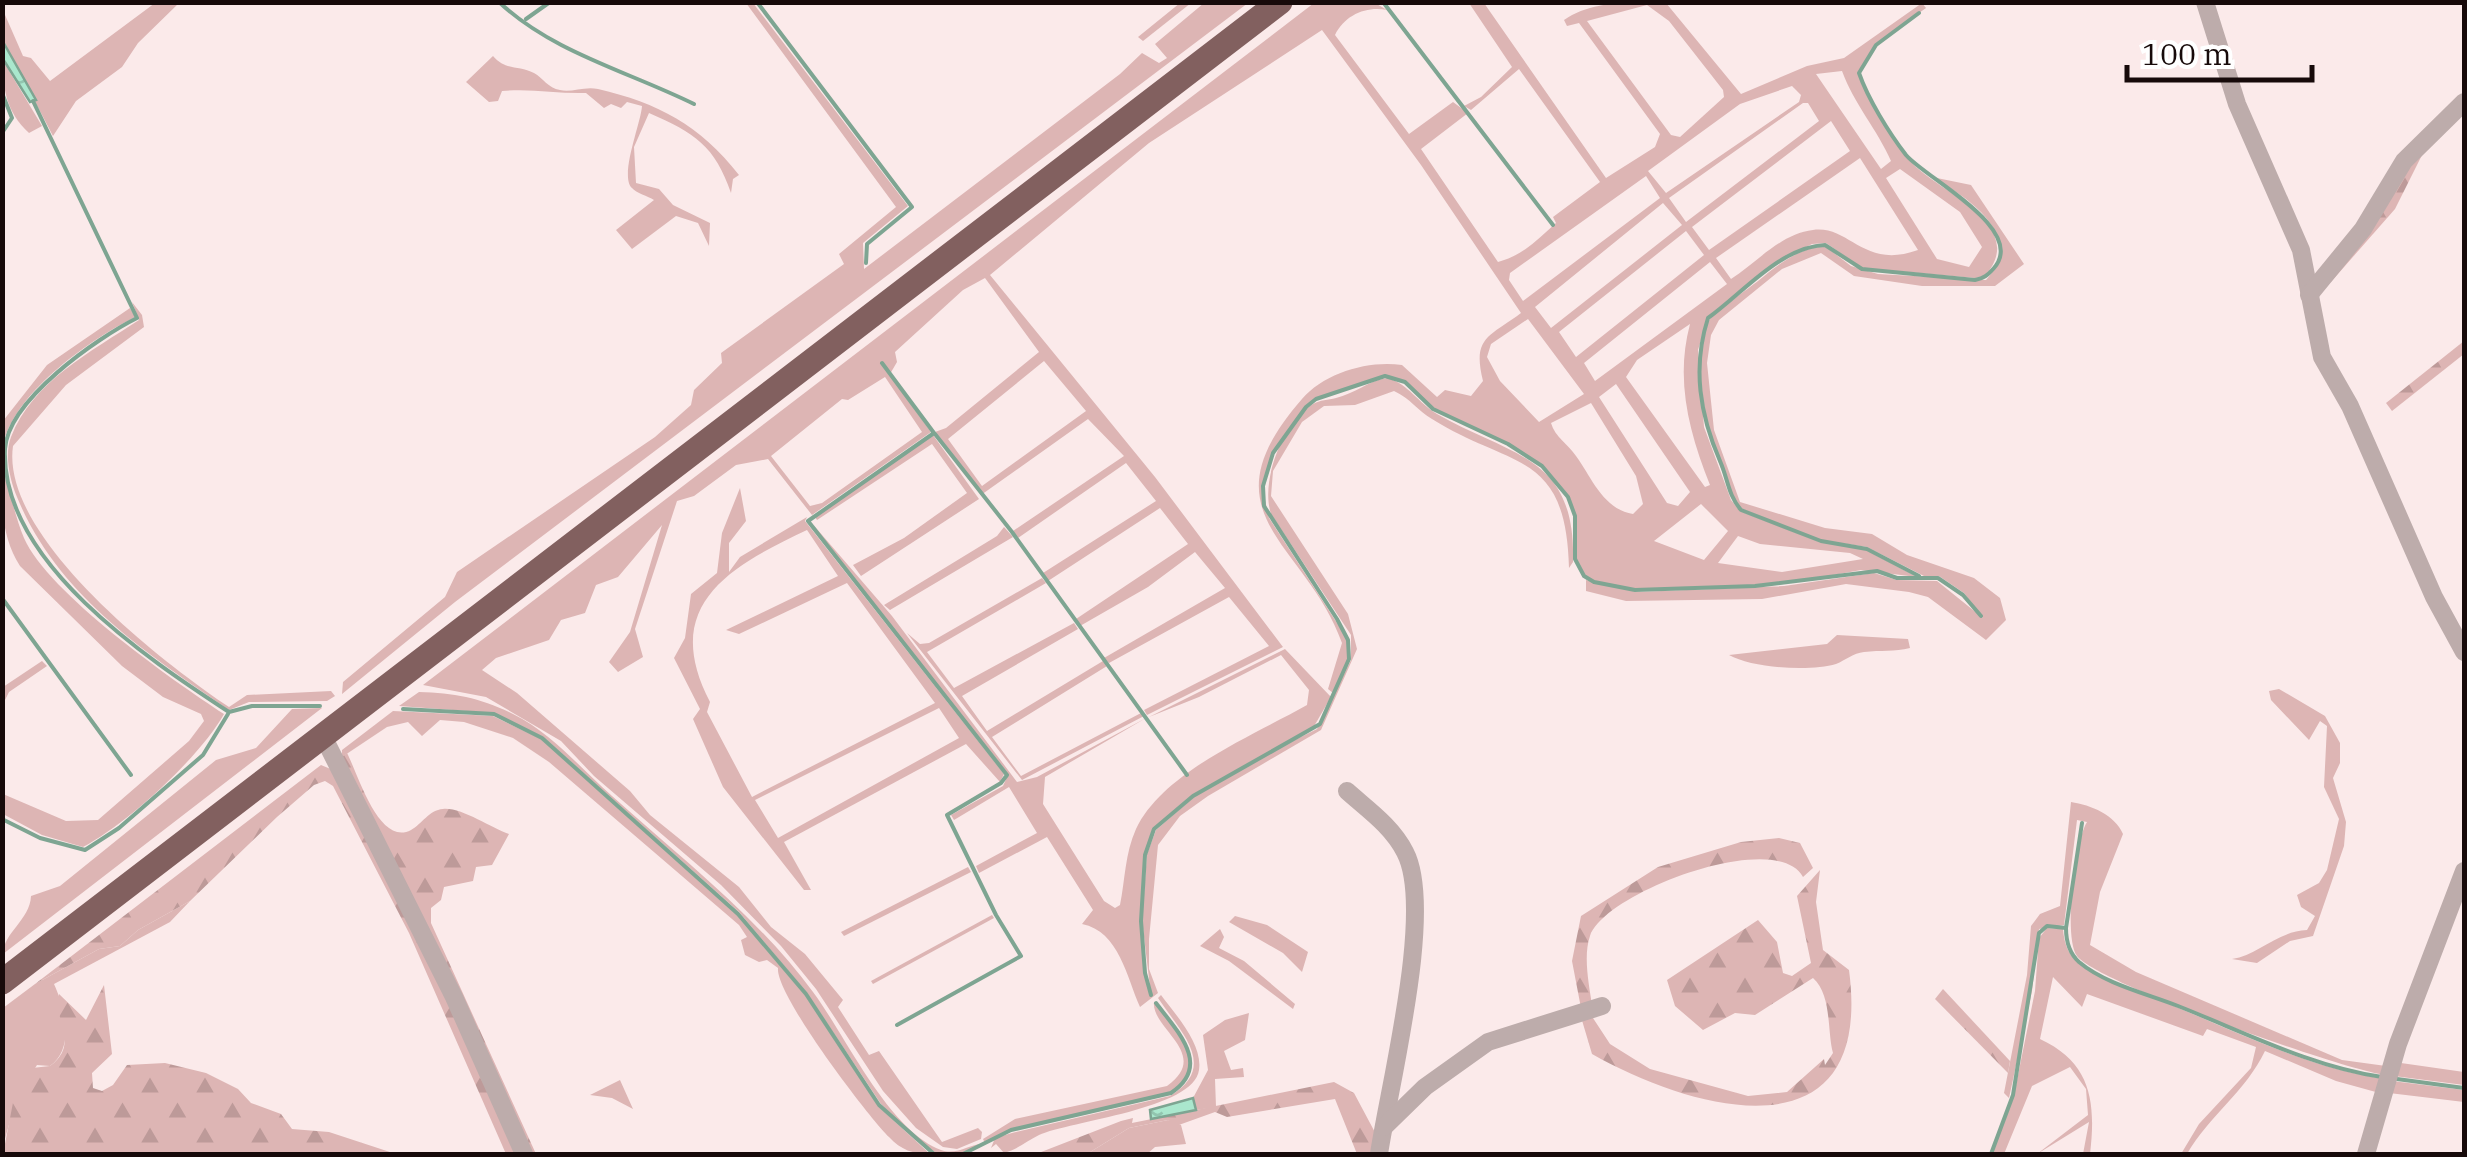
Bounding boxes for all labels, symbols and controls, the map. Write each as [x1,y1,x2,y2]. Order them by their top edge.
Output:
scale bar [2127,20,2312,82]
text: 100 m [2142,34,2232,73]

